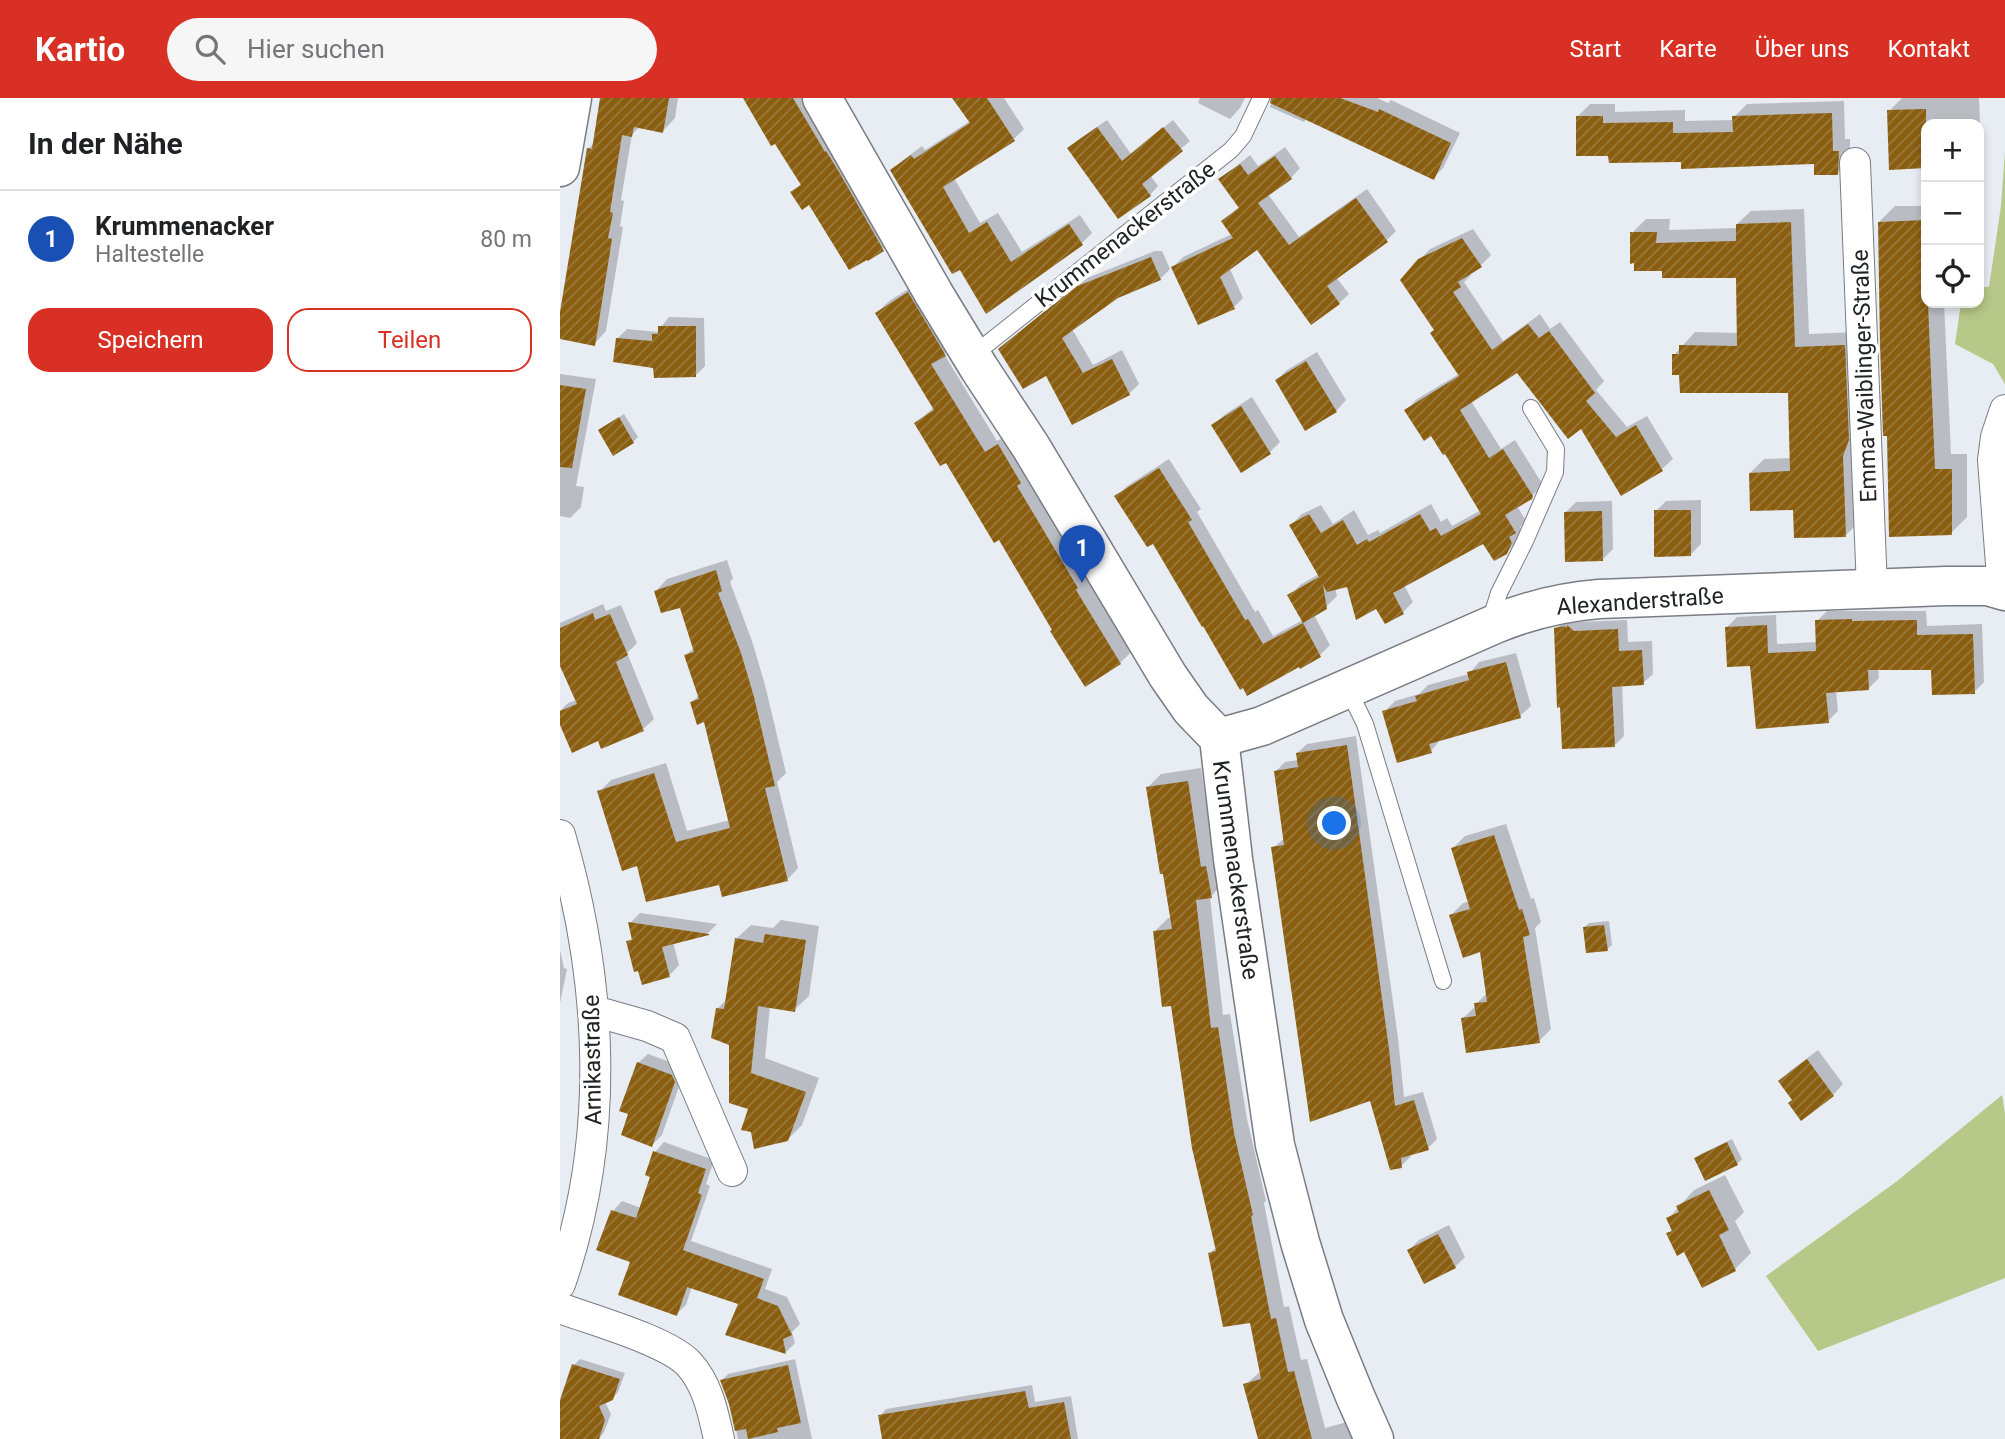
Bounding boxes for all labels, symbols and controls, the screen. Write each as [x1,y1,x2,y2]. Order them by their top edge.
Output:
search box [167,18,657,81]
text: Kartio [35,30,125,69]
icon: search [191,30,229,68]
text: Hier suchen [247,34,385,64]
text: Start [1570,35,1621,63]
text: Karte [1659,35,1717,63]
text: Über uns [1755,35,1849,63]
text: Kontakt [1887,35,1970,63]
map controls [1921,119,1984,308]
button: + [1921,119,1984,182]
text: In der Nähe [28,126,183,161]
street label: Krummenackerstraße [1030,156,1221,313]
button: − [1921,182,1984,245]
text: Krummenacker [95,211,274,241]
text: 1 [44,226,58,253]
text: 80 m [480,226,532,253]
text: Haltestelle [95,241,204,268]
button: locate [1921,245,1984,308]
street label: Emma-Waiblinger-Straße [1847,249,1882,503]
button: Speichern [28,308,273,372]
button: Teilen [287,308,532,372]
pin: 1 [1059,525,1105,583]
street label: Alexanderstraße [1556,582,1725,621]
street label: Krummenackerstraße [1207,759,1264,981]
your location [1317,806,1351,840]
street label: Arnikastraße [578,995,607,1125]

